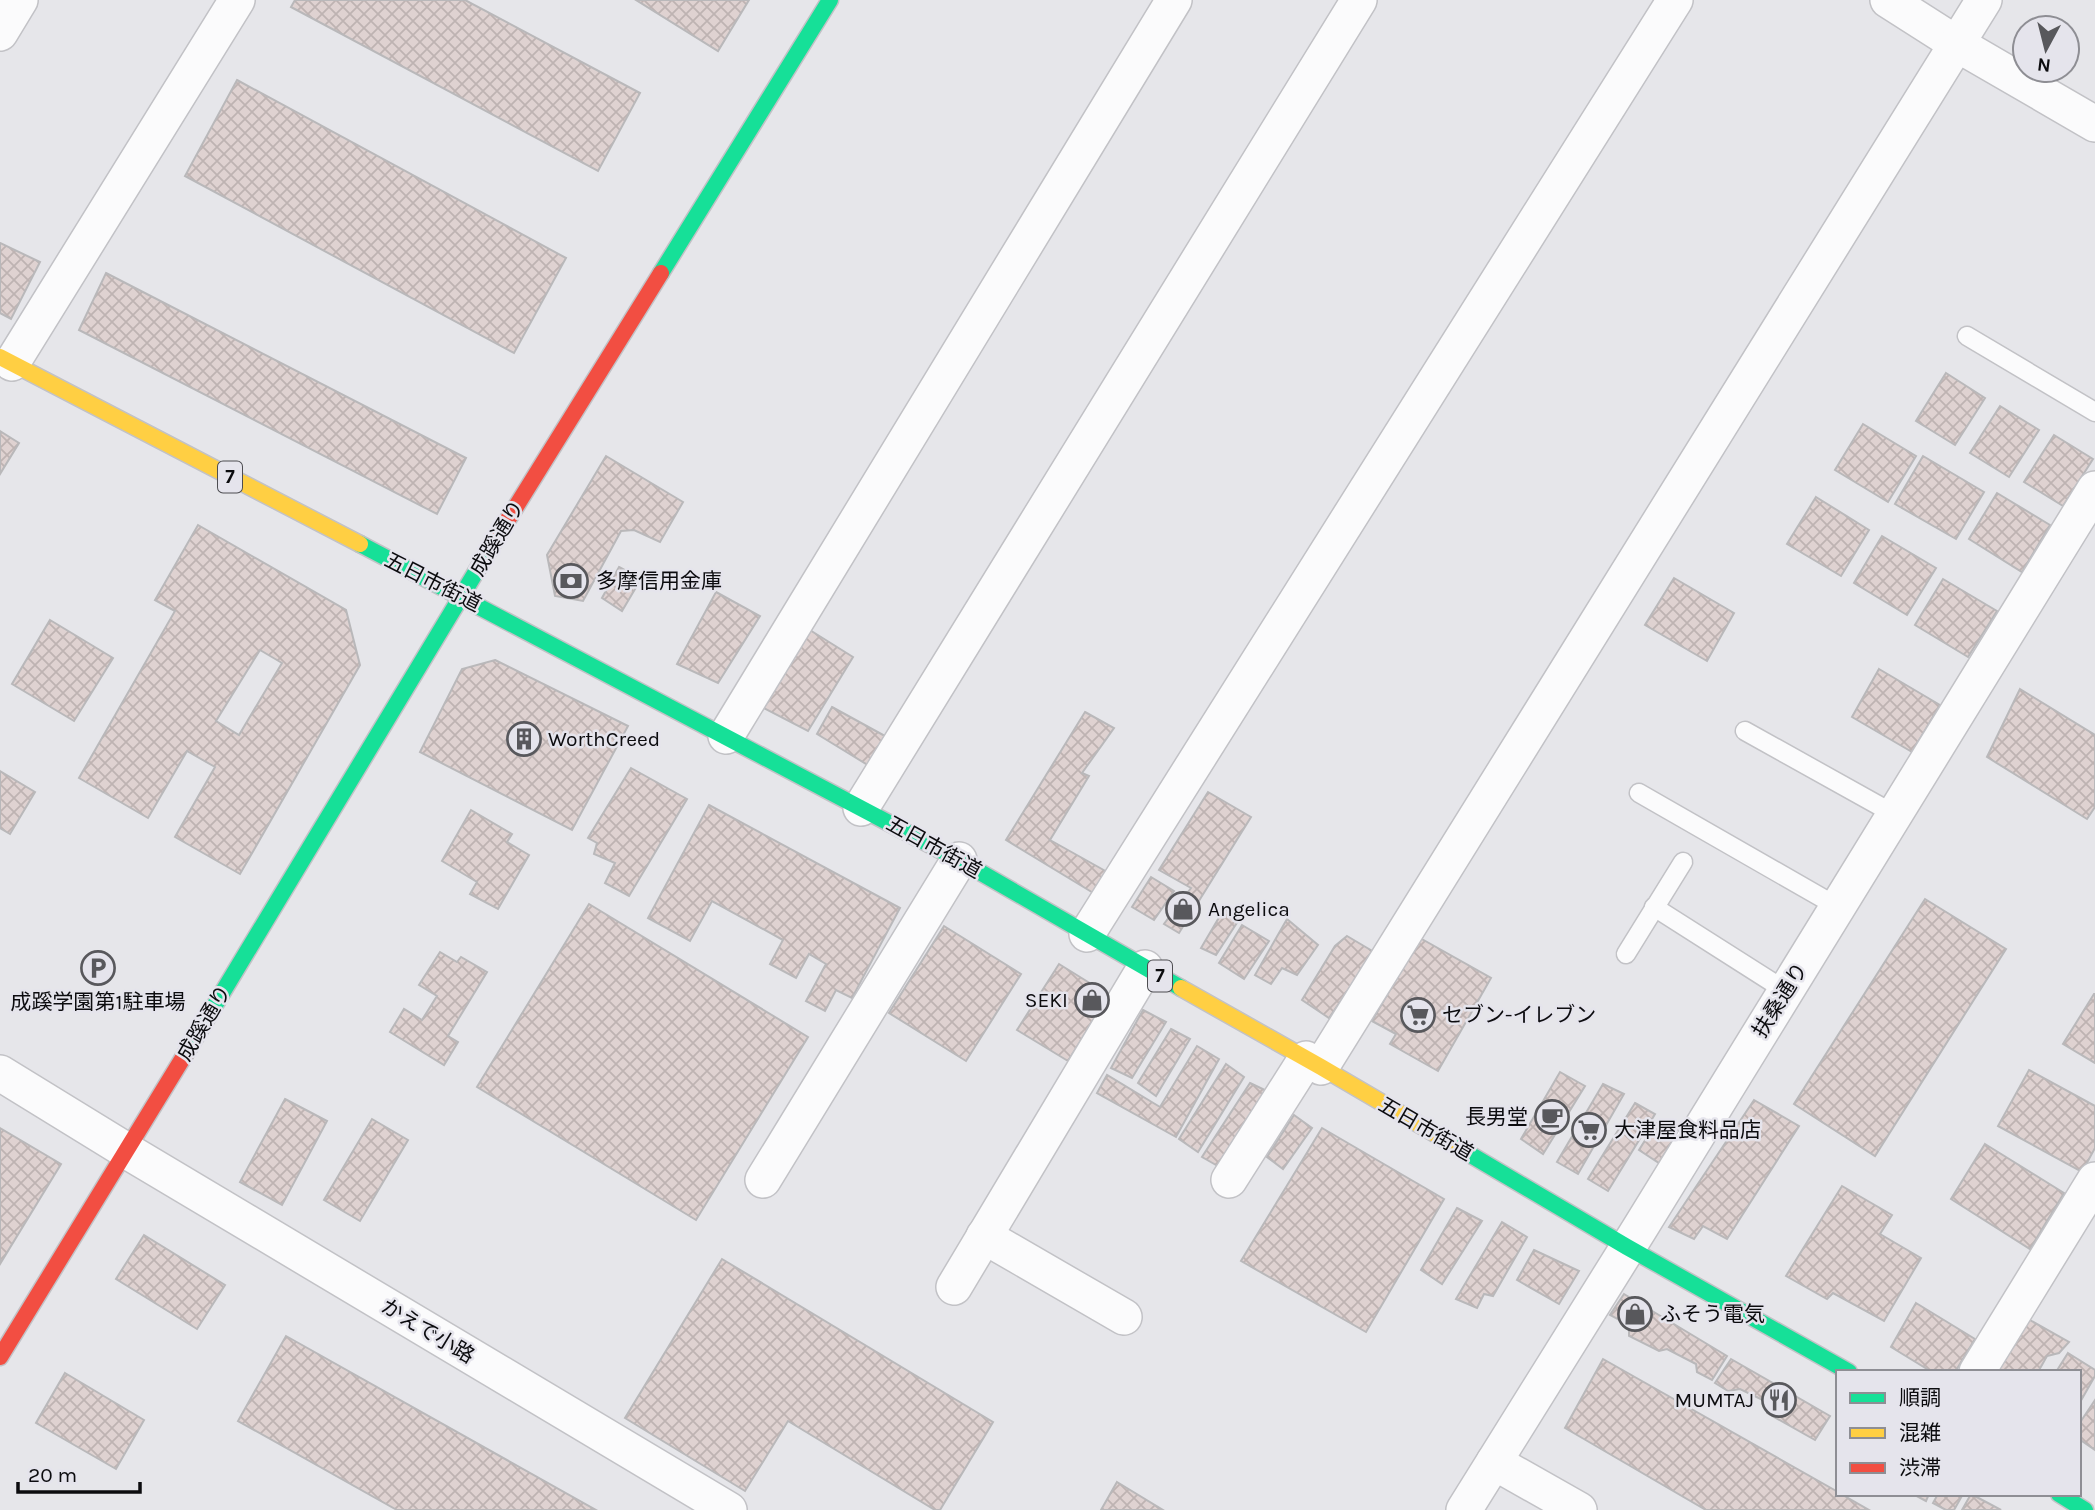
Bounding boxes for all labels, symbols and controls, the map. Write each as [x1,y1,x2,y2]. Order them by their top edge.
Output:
north arrow [2011,14,2081,84]
text: N [2036,53,2052,77]
road number: 7 [218,462,242,492]
street label: 成蹊通り [465,496,529,580]
street label: 五日市街道 [381,547,485,617]
bank icon: 多摩信用金庫 [552,562,590,600]
place label: 多摩信用金庫 [596,569,722,593]
building icon: WorthCreed [505,720,543,758]
place label: WorthCreed [548,727,660,751]
street label: 五日市街道 [882,811,986,883]
shop icon: Angelica [1164,890,1202,928]
place label: Angelica [1208,897,1290,921]
parking icon: 成蹊学園第1駐車場 [79,949,117,987]
street label: 扶桑通り [1748,958,1812,1042]
road number: 7 [1148,960,1172,992]
street label: 成蹊通り [172,981,236,1065]
shop icon: SEKI [1073,981,1111,1019]
place label: SEKI [1025,988,1068,1012]
place label: 成蹊学園第1駐車場 [11,990,185,1014]
supermarket icon: セブン-イレブン [1399,996,1437,1034]
place label: セブン-イレブン [1442,1003,1596,1027]
street label: 五日市街道 [1375,1092,1477,1166]
cafe icon: 長男堂 [1533,1098,1571,1136]
place label: 長男堂 [1465,1105,1528,1129]
supermarket icon: 大津屋食料品店 [1570,1111,1608,1149]
place label: 大津屋食料品店 [1614,1118,1761,1142]
street label: かえで小路 [377,1294,479,1368]
shop icon: ふそう電気 [1616,1295,1654,1333]
place label: ふそう電気 [1660,1302,1765,1326]
legend [1836,1370,2081,1496]
restaurant icon: MUMTAJ [1760,1381,1798,1419]
text: 順調 [1899,1386,1941,1410]
place label: MUMTAJ [1675,1388,1754,1412]
text: 混雑 [1899,1421,1941,1445]
scale bar [18,1450,140,1494]
text: 渋滞 [1899,1456,1941,1480]
text: 20 m [28,1463,77,1487]

